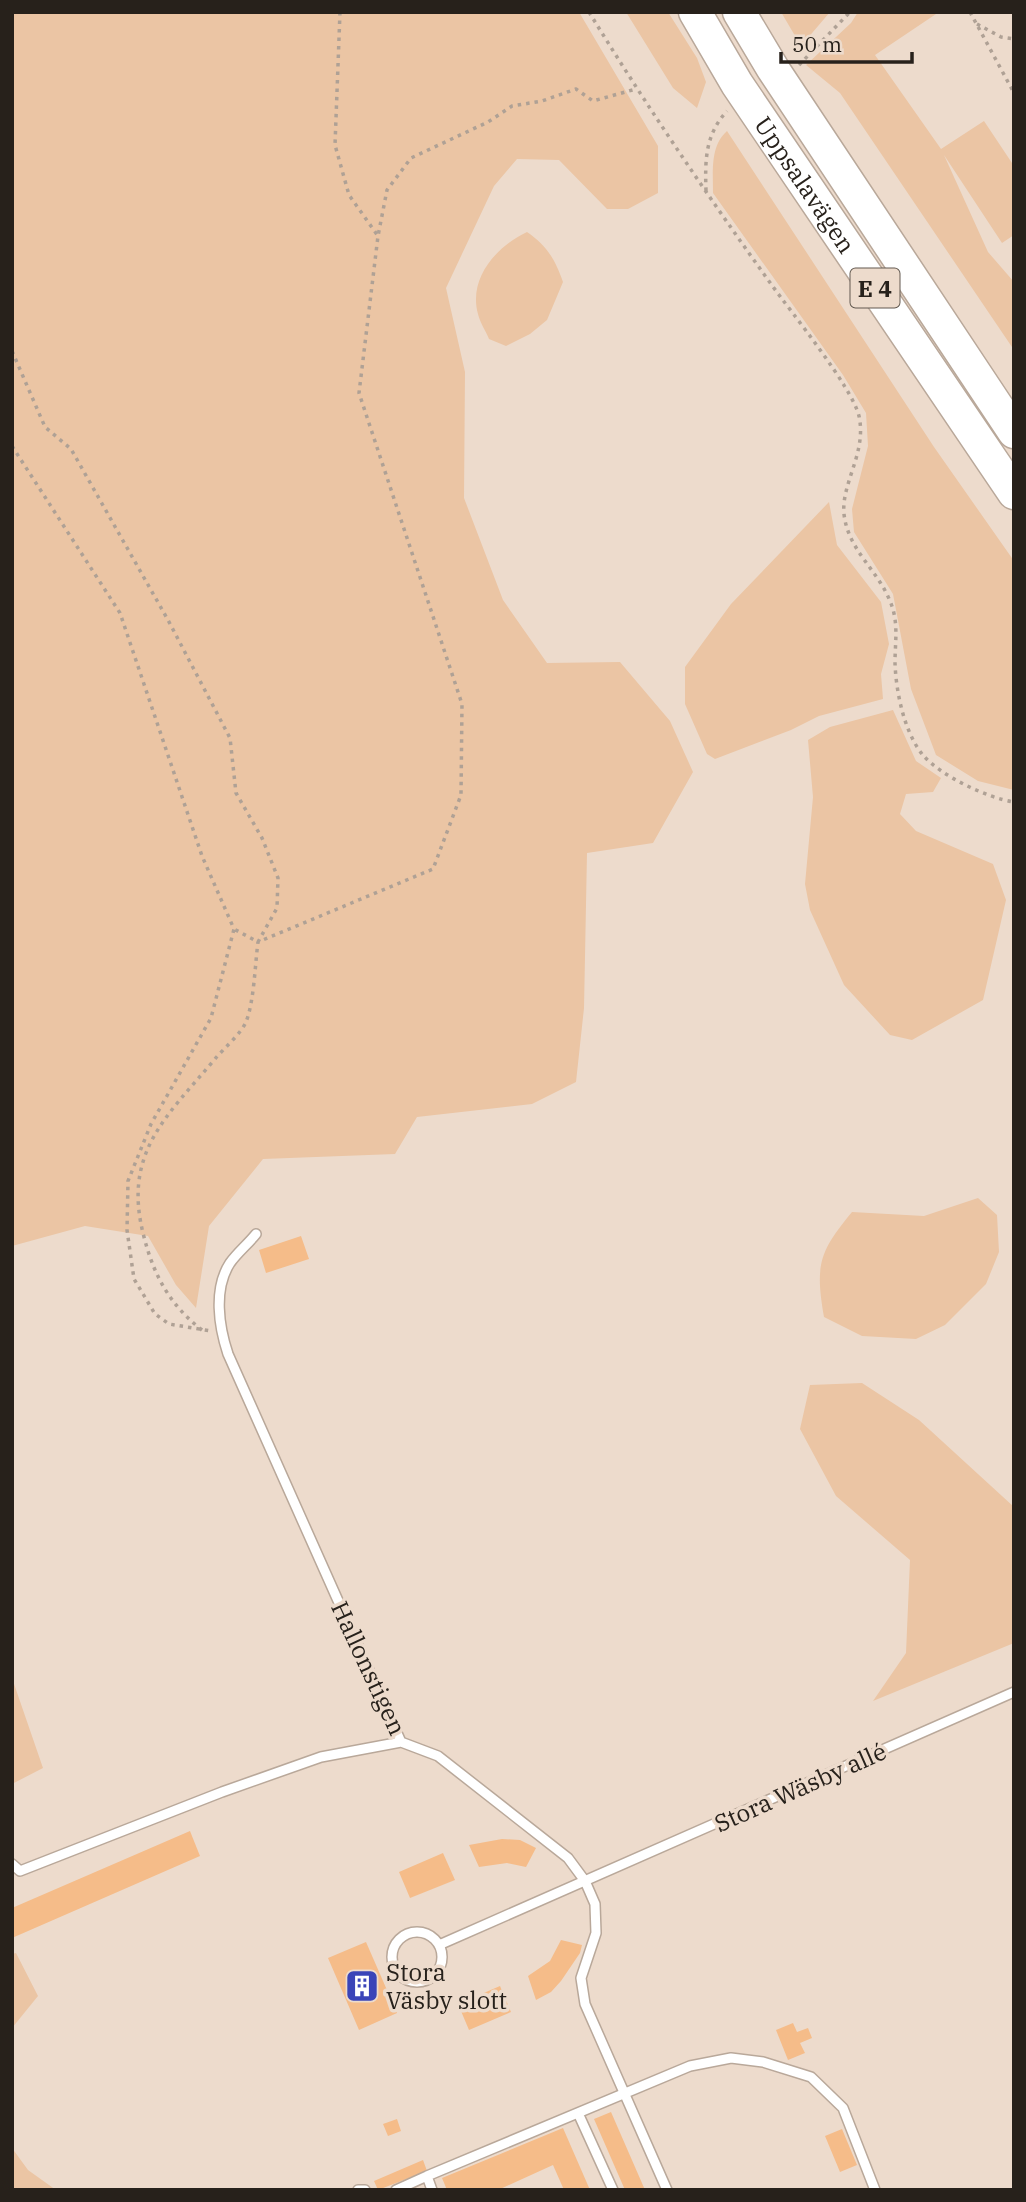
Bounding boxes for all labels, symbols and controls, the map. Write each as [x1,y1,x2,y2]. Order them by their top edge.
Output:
scale bar [781,21,912,65]
text: 50 m [792,30,842,58]
street label: Uppsalavägen [748,110,863,259]
road number: E 4 [850,268,900,308]
street label: Hallonstigen [324,1596,414,1740]
street label: Stora Wäsby allé [709,1735,891,1839]
place label: Stora Väsby slott [386,1956,507,2016]
building icon: Stora Väsby slott [343,1967,381,2005]

